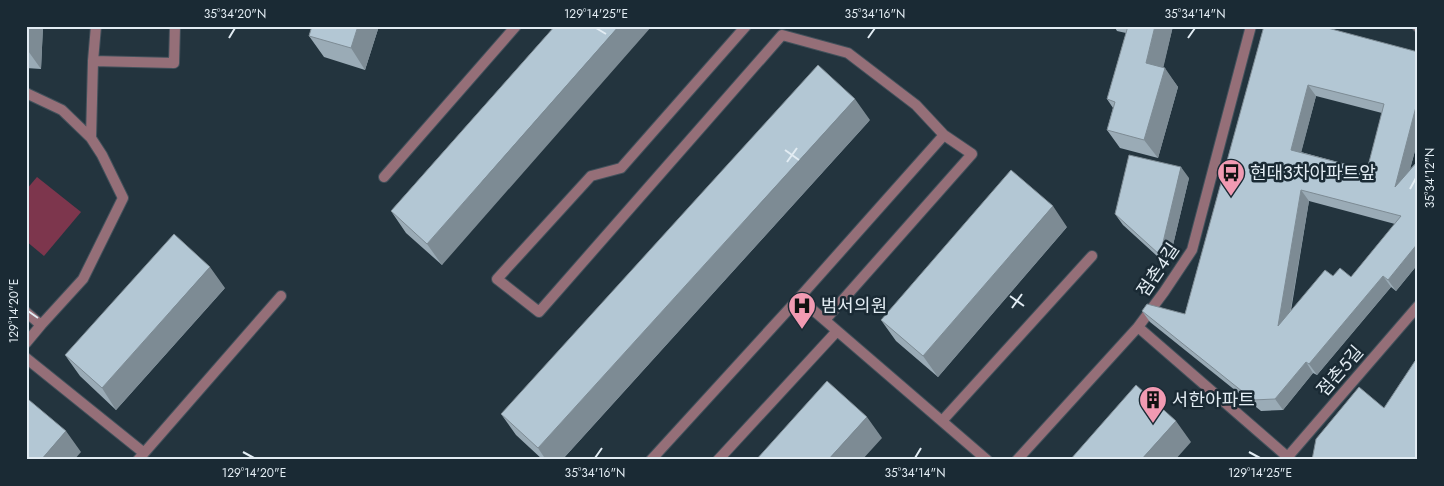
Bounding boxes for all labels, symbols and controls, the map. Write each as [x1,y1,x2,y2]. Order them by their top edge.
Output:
text: 35°34'20"N [204,5,266,23]
text: 129°14'25"E [564,5,628,23]
text: 35°34'16"N [845,5,905,23]
text: 35°34'14"N [1165,5,1225,23]
text: 35°34'12"N [1421,148,1439,208]
bus stop icon: 현대3차아파트앞 [1216,158,1246,197]
place label: 현대3차아파트앞 [1250,160,1376,186]
street label: 점촌4길 [1130,238,1186,302]
text: 129°14'20"E [5,279,23,343]
hospital icon: 범서의원 [787,291,817,330]
place label: 범서의원 [821,293,887,319]
street label: 점촌5길 [1311,340,1369,402]
building icon: 서한아파트 [1138,385,1168,424]
place label: 서한아파트 [1172,387,1255,413]
text: 129°14'20"E [222,464,286,482]
text: 35°34'16"N [565,464,625,482]
text: 35°34'14"N [885,464,945,482]
text: 129°14'25"E [1228,464,1292,482]

